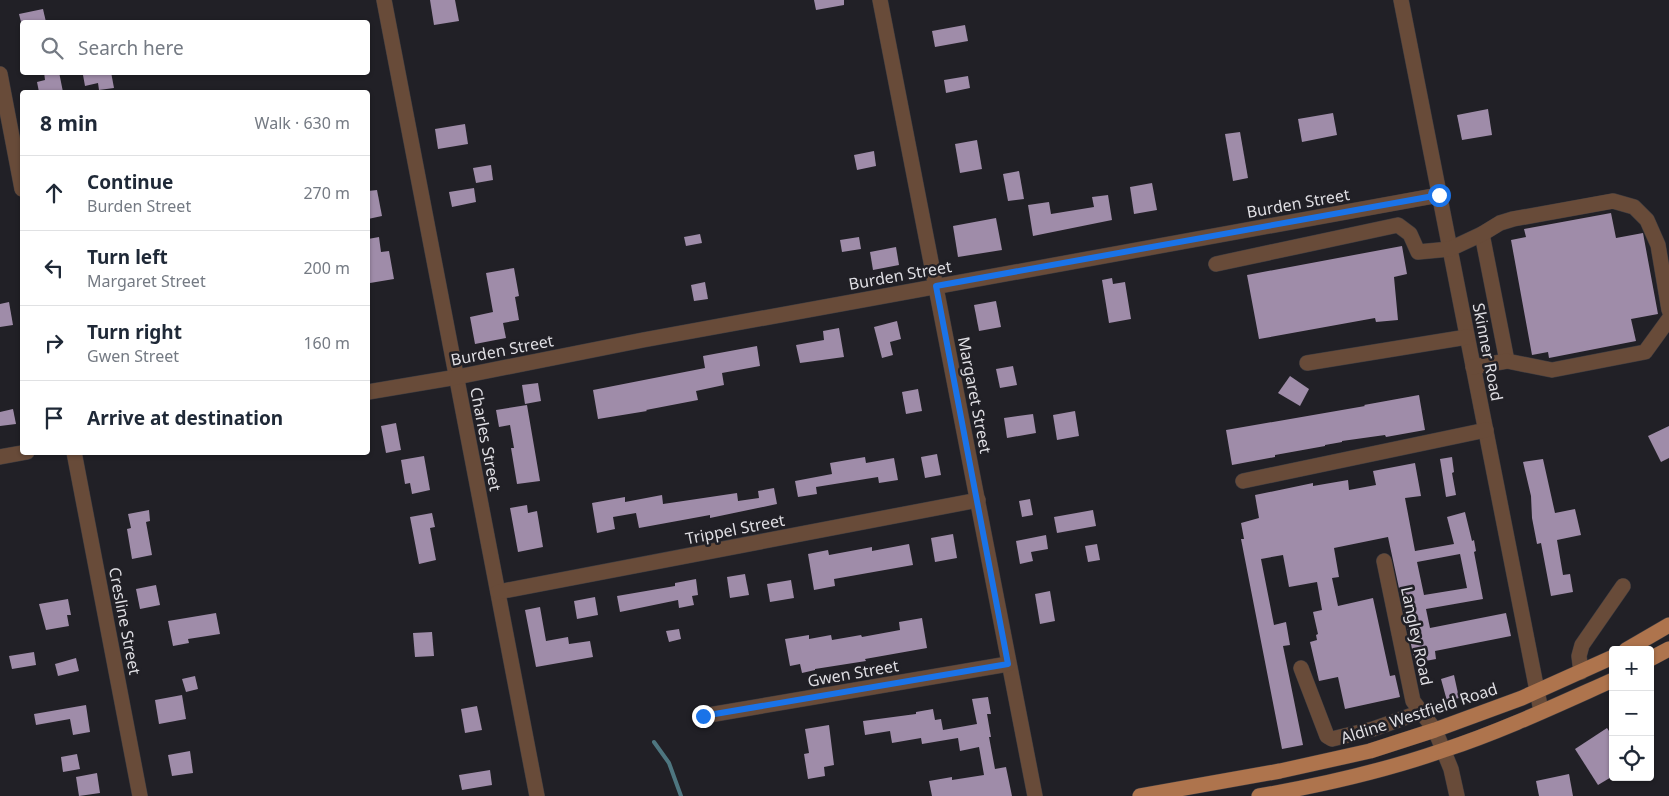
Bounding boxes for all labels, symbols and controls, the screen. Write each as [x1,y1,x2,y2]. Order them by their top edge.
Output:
search box [20,20,370,75]
icon: search [38,34,66,62]
text: Search here [78,35,184,61]
text: 8 min [40,109,98,137]
text: Walk · 630 m [255,112,350,134]
text: Continue [87,169,173,195]
icon: ahead [40,179,68,207]
text: 270 m [303,182,350,204]
street label: Burden Street [1245,183,1351,223]
route start [1428,184,1451,207]
text: Burden Street [87,195,191,217]
text: Turn left [87,244,168,270]
icon: left [40,254,68,282]
street label: Burden Street [847,255,953,295]
text: 200 m [303,257,350,279]
text: Margaret Street [87,270,206,292]
street label: Skinner Road [1468,301,1508,403]
text: Turn right [87,319,182,345]
icon: right [40,329,68,357]
street label: Burden Street [449,329,555,371]
text: 160 m [303,332,350,354]
street label: Margaret Street [953,335,997,456]
text: Gwen Street [87,345,179,367]
street label: Charles Street [465,385,507,493]
icon: arrive [40,404,68,432]
text: Arrive at destination [87,405,283,431]
street label: Trippel Street [684,509,787,549]
street label: Cresline Street [104,565,146,677]
street label: Langley Road [1396,584,1438,688]
map controls [1609,646,1654,781]
button: + [1609,646,1654,691]
street label: Gwen Street [806,654,900,692]
street label: Aldine Westfield Road [1338,677,1500,749]
button: − [1609,691,1654,736]
route end [692,705,715,728]
button: locate [1609,736,1654,781]

